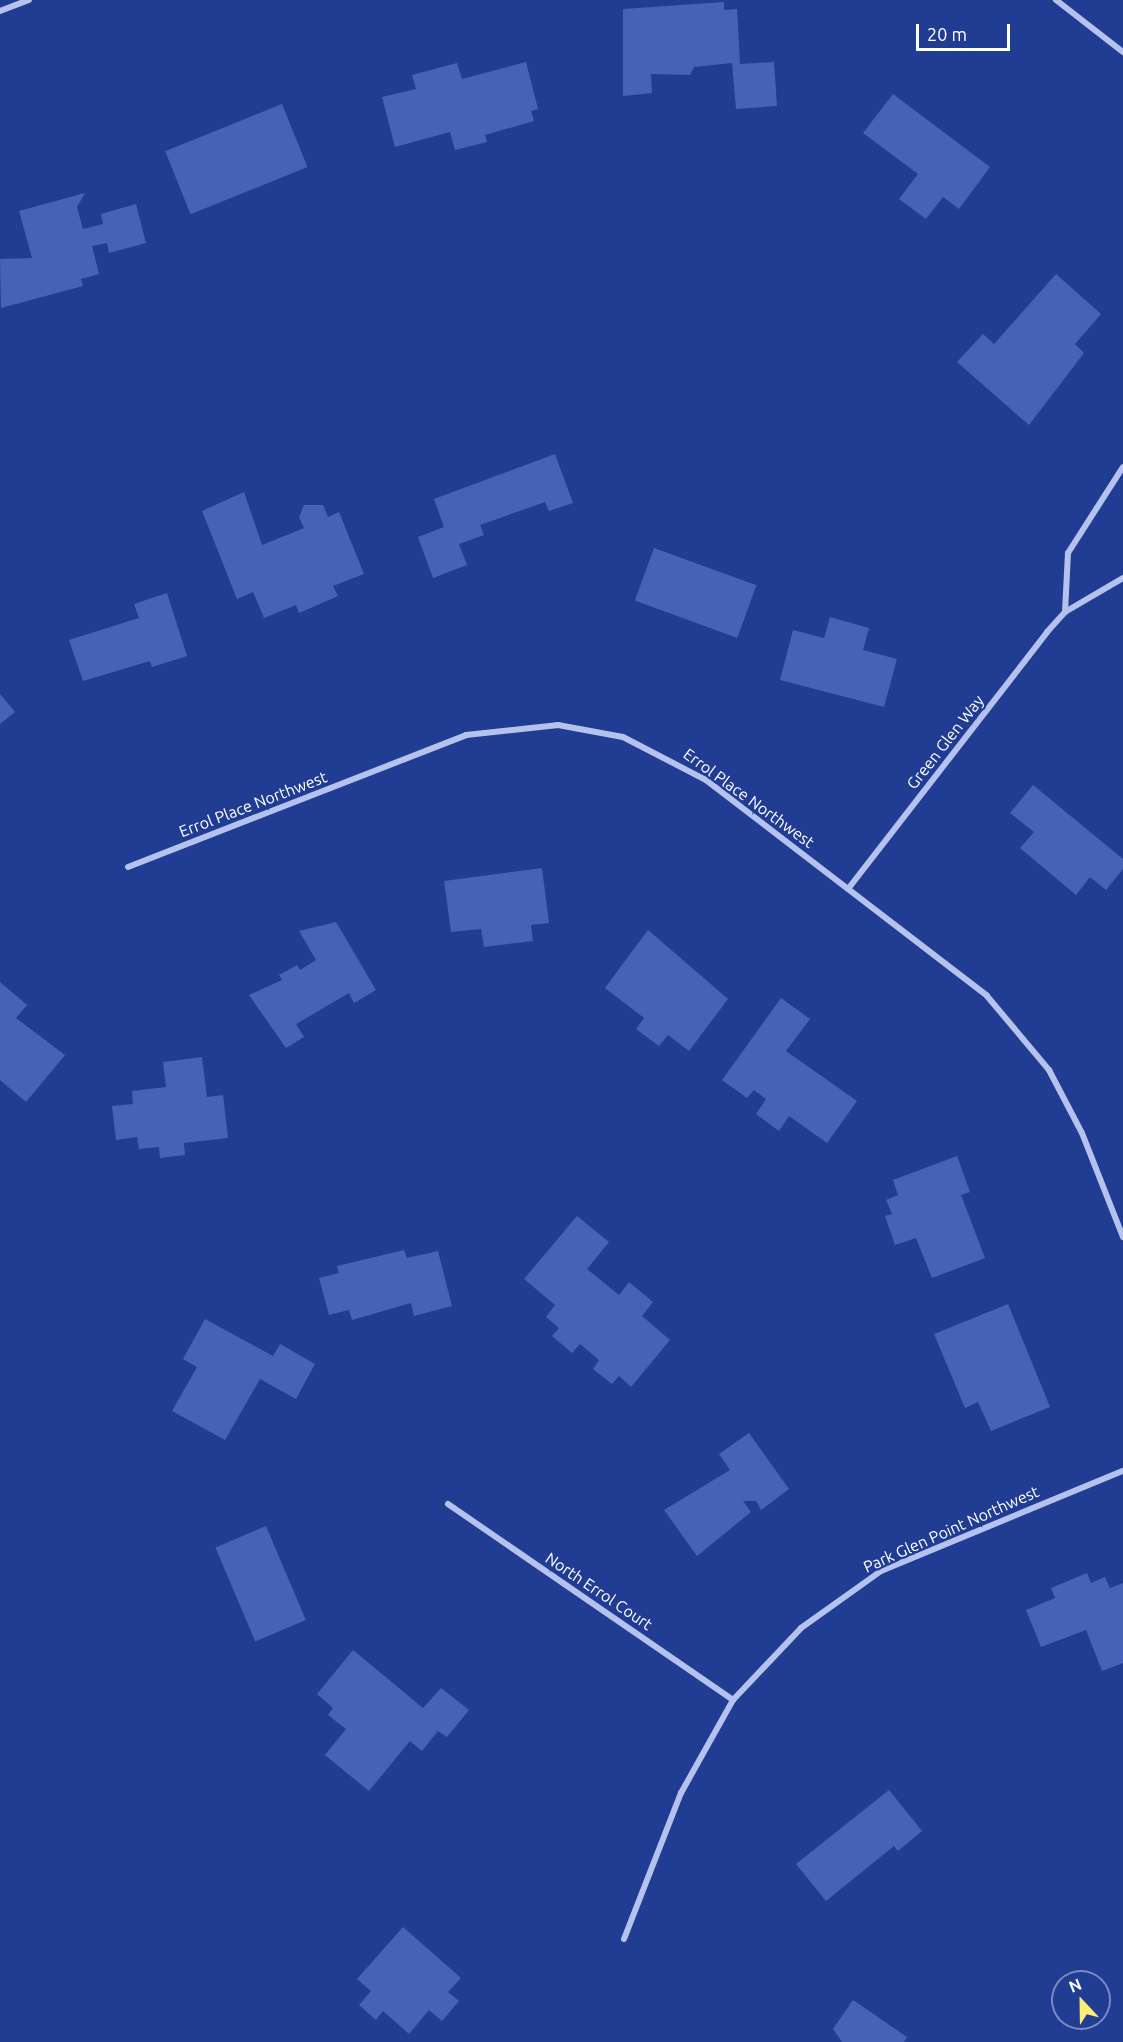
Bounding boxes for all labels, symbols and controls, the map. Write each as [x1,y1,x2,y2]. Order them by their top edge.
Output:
scale bar [919,12,1014,50]
text: 20 m [927,24,967,44]
street label: Green Glen Way [902,691,988,793]
street label: Errol Place Northwest [680,744,818,852]
street label: Errol Place Northwest [176,767,330,841]
street label: Park Glen Point Northwest [860,1482,1042,1576]
street label: North Errol Court [542,1548,656,1634]
north arrow [1051,1970,1111,2030]
text: N [1066,1975,1084,1996]

